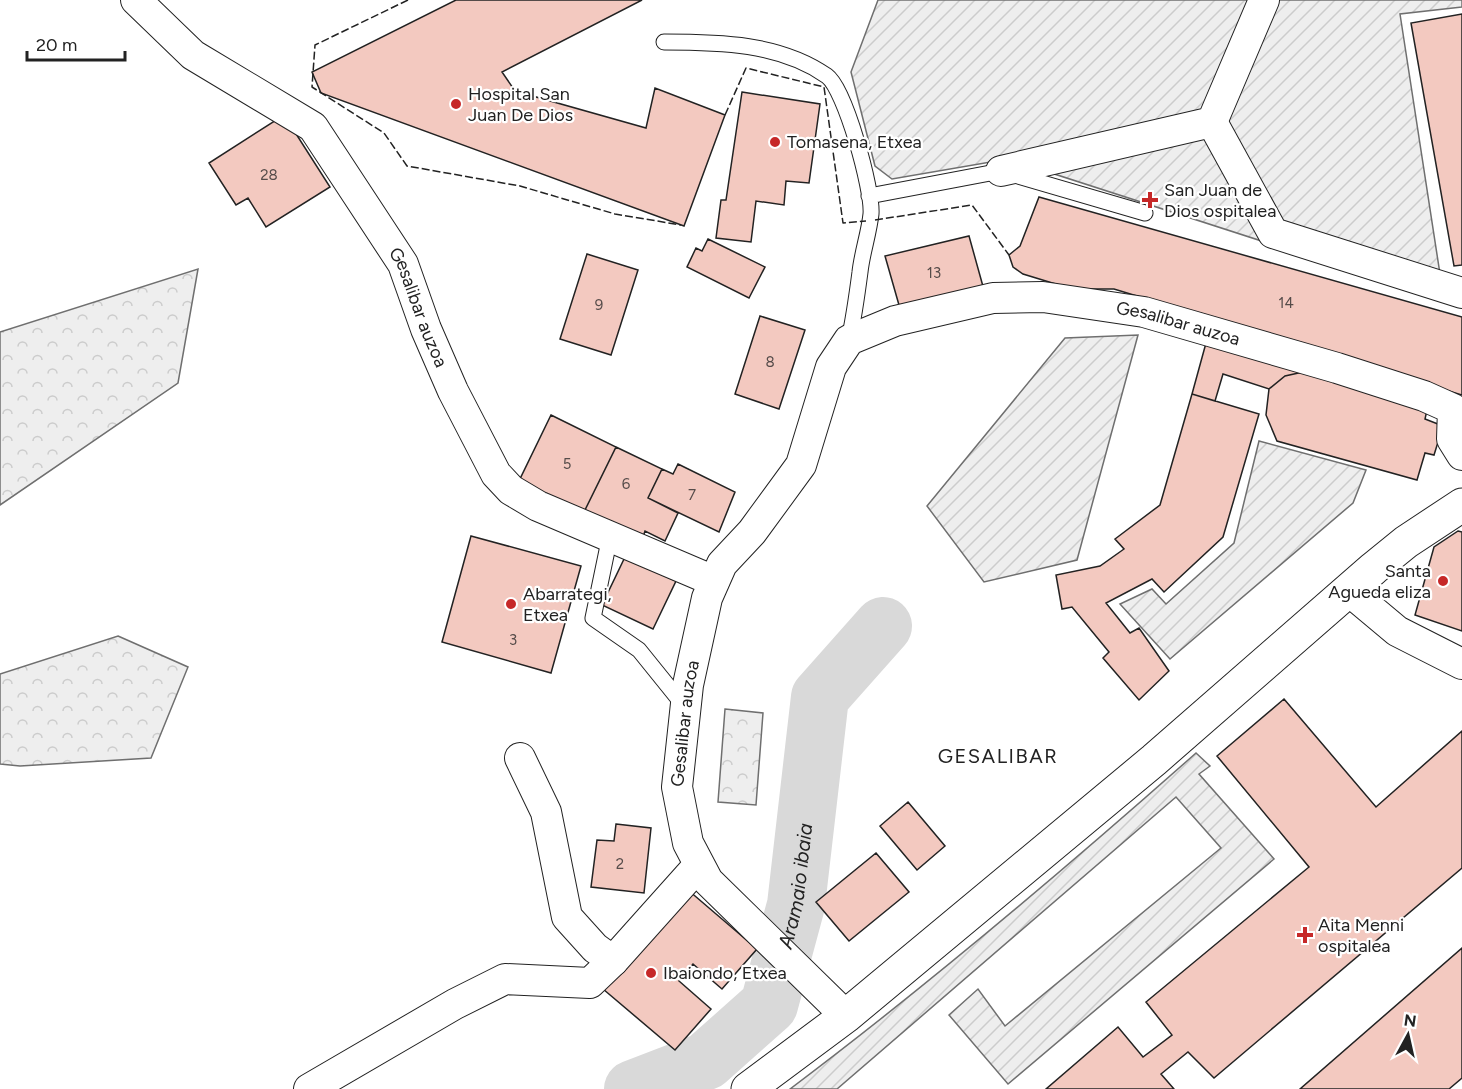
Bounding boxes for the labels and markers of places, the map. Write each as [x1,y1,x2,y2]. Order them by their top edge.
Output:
place label: Hospital San Juan De Dios [468,83,573,126]
marker: Hospital San Juan De Dios [449,97,463,111]
place label: Tomasena, Etxea [787,131,922,153]
marker: Tomasena, Etxea [768,135,782,149]
place label: San Juan de Dios ospitalea [1164,179,1276,222]
marker: San Juan de Dios ospitalea [1141,191,1159,209]
place label: Santa Agueda eliza [1328,560,1431,603]
marker: Santa Agueda eliza [1436,574,1450,588]
place label: Abarrategi, Etxea [523,583,612,626]
marker: Abarrategi, Etxea [504,597,518,611]
place label: Aita Menni ospitalea [1318,914,1404,957]
marker: Aita Menni ospitalea [1296,926,1314,944]
place label: Ibaiondo, Etxea [663,962,787,984]
marker: Ibaiondo, Etxea [644,966,658,980]

